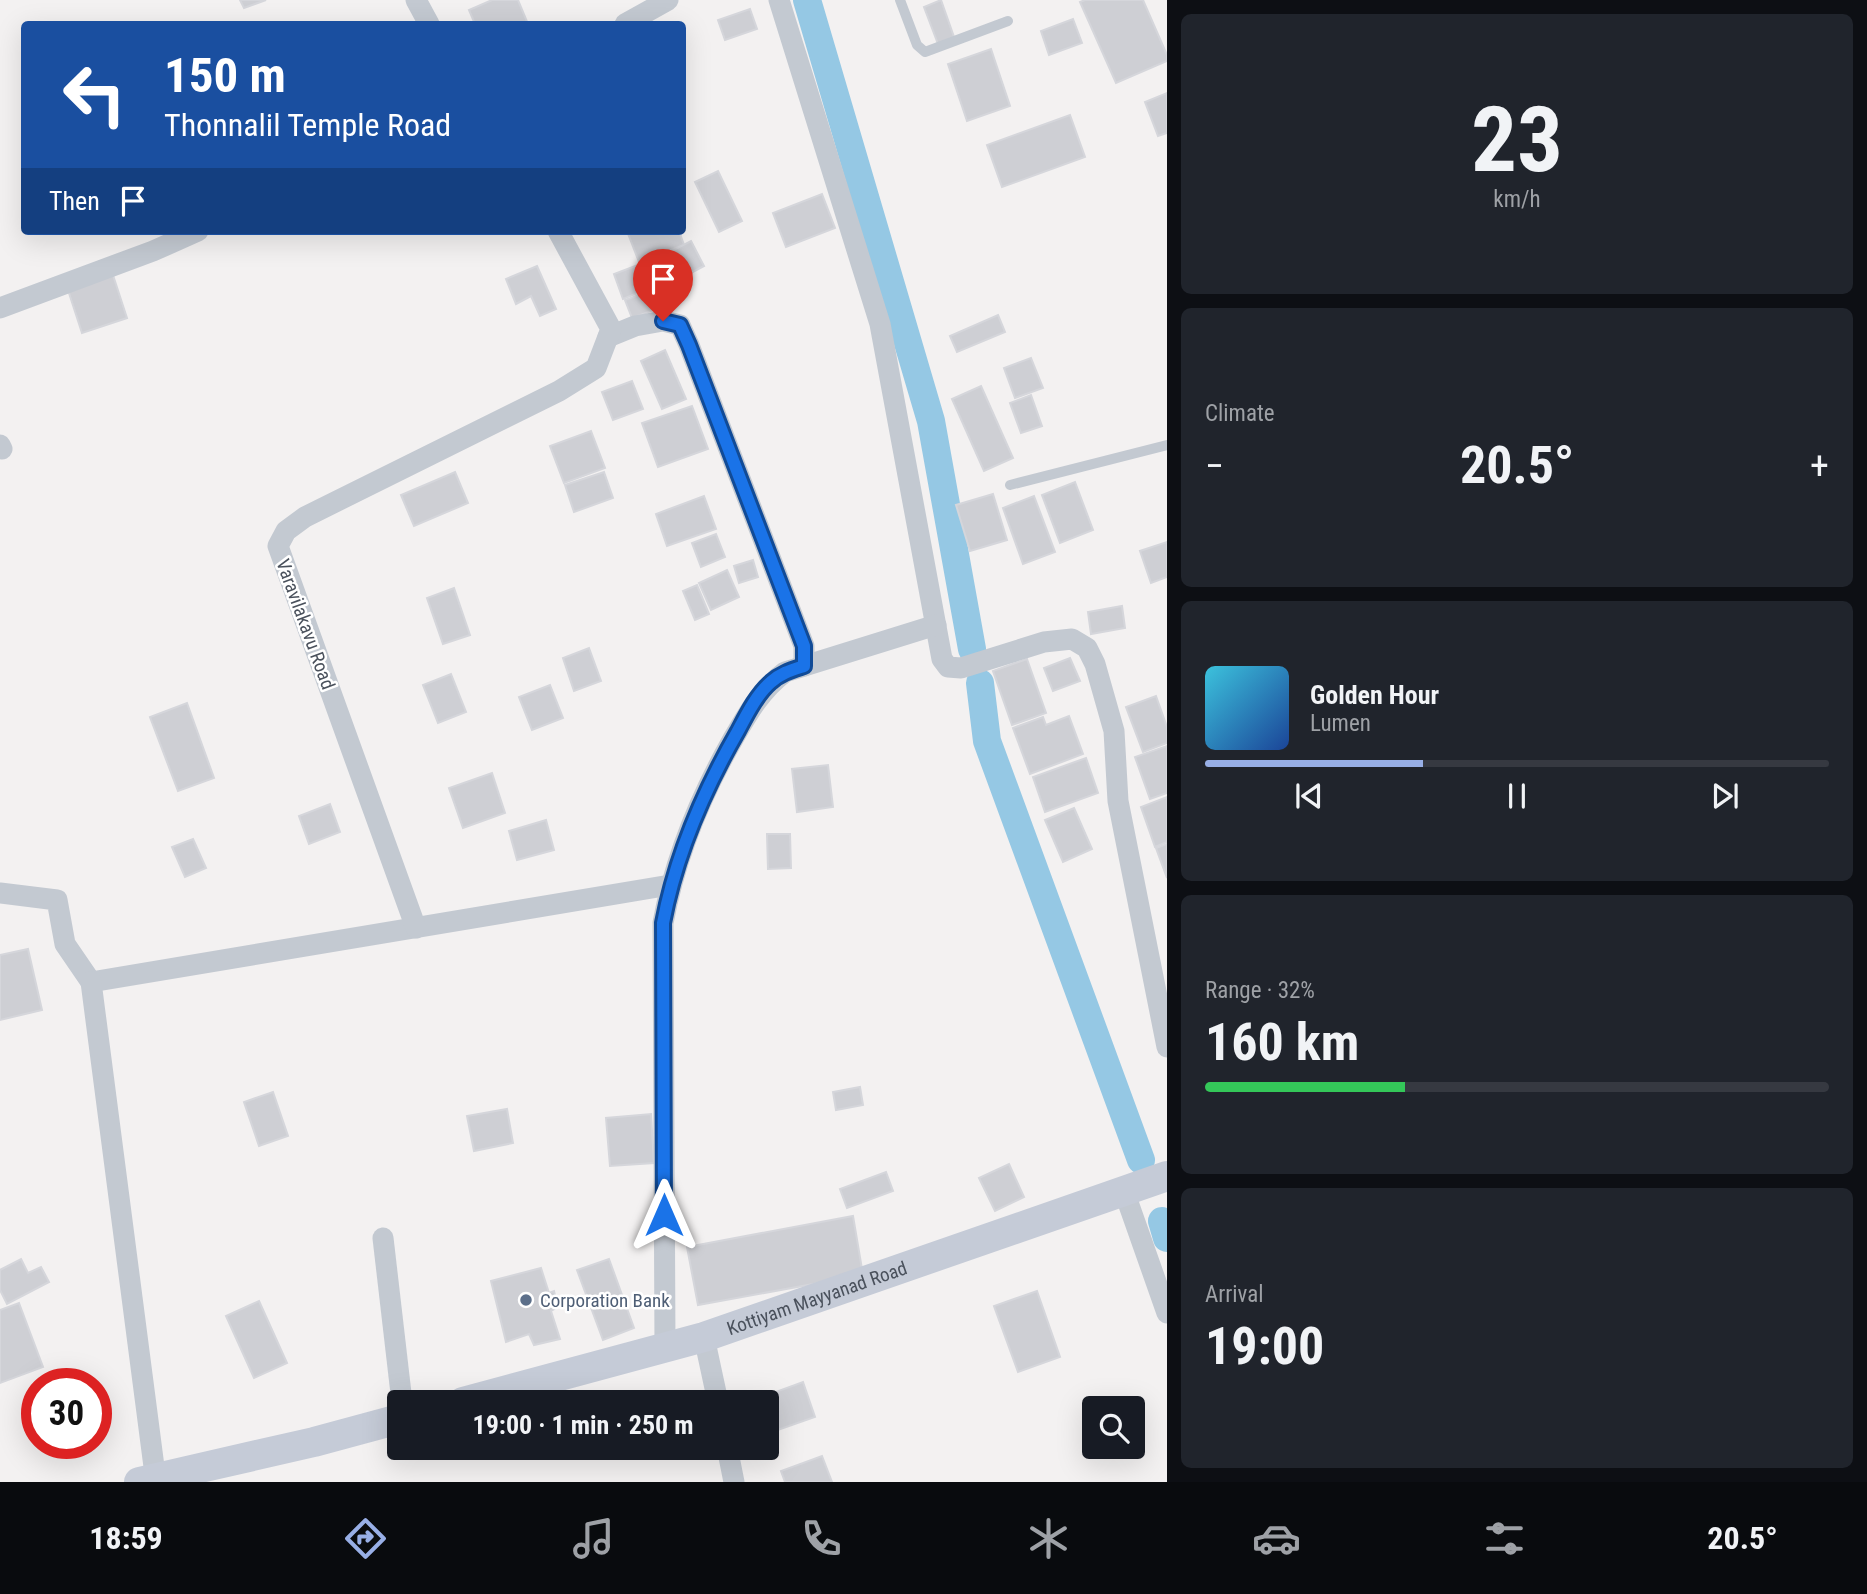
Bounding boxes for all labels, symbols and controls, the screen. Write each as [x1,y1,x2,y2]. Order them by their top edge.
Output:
text: 150 m [164,47,286,104]
icon: left [49,49,140,140]
text: 23 [1471,87,1563,193]
text: Thonnalil Temple Road [164,106,451,144]
icon: arrive [114,182,152,220]
text: Then [49,186,100,216]
text: km/h [1493,186,1541,213]
pin [633,249,693,321]
icon: arrive [644,260,682,298]
text: Climate [1205,400,1275,427]
text: 20.5° [1460,435,1574,496]
text: − [1205,444,1224,488]
text: + [1810,444,1829,488]
street label: Varavilakavu Road [271,556,340,692]
text: Golden Hour [1310,680,1439,710]
text: Lumen [1310,710,1371,737]
icon: previous [1290,777,1328,815]
icon: pause [1498,777,1536,815]
icon: next [1706,777,1744,815]
text: Range · 32% [1205,977,1315,1004]
text: 160 km [1205,1012,1359,1073]
position arrow [627,1178,701,1252]
street label: Kottiyam Mayyanad Road [724,1256,910,1340]
text: Arrival [1205,1281,1264,1308]
place label: Corporation Bank [540,1289,670,1312]
marker: Corporation Bank [518,1292,534,1308]
text: 19:00 [1205,1316,1324,1377]
speed limit sign: 30 [21,1368,112,1459]
map controls [1082,1396,1145,1459]
button: search [1082,1396,1145,1459]
text: 19:00 · 1 min · 250 m [473,1410,693,1440]
icon: directions [341,1514,390,1563]
icon: music [569,1514,618,1563]
icon: phone [797,1514,846,1563]
icon: climate [1024,1514,1073,1563]
icon: car [1252,1514,1301,1563]
icon: filters [1480,1514,1529,1563]
text: 18:59 [89,1519,163,1557]
text: 20.5° [1707,1519,1778,1557]

